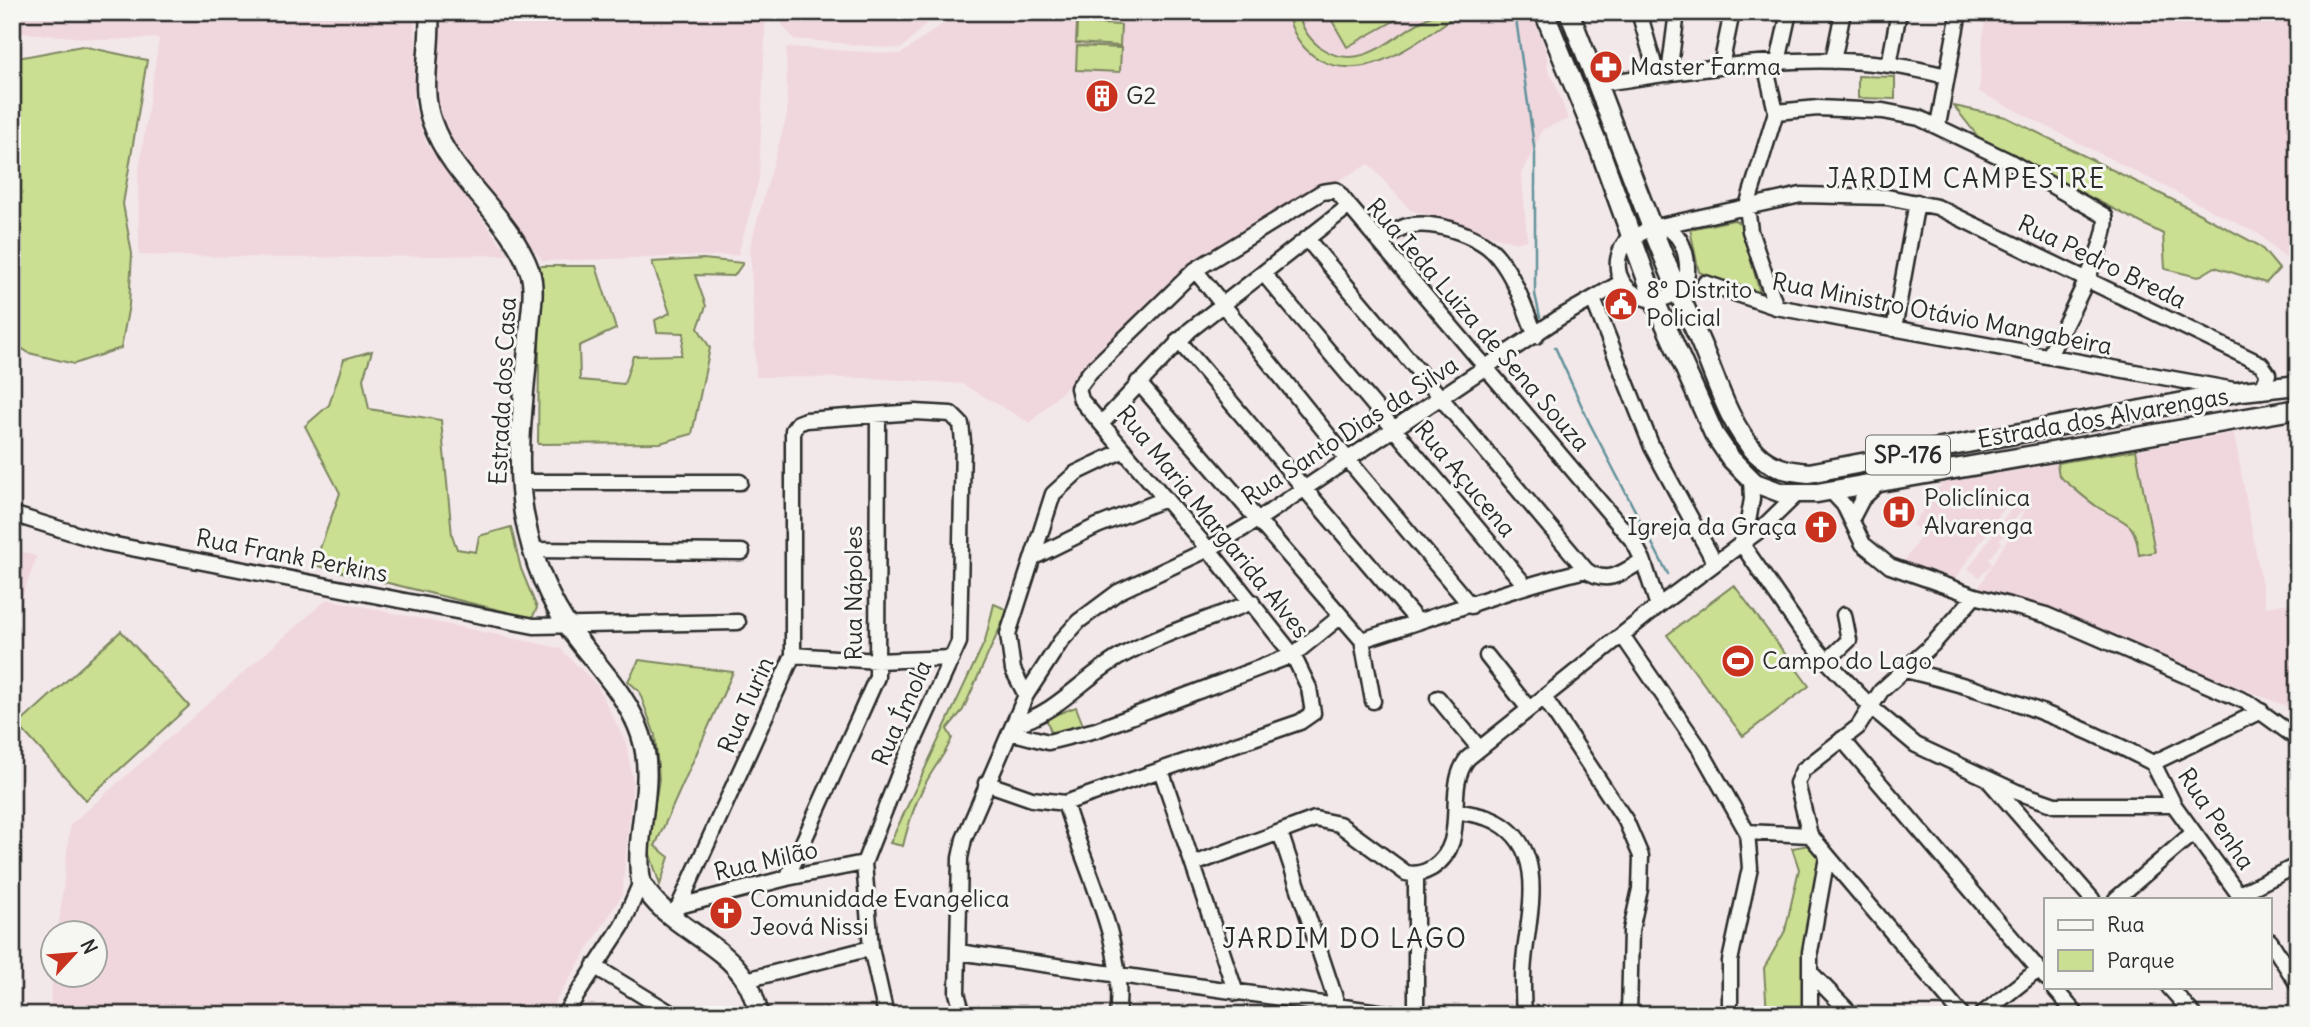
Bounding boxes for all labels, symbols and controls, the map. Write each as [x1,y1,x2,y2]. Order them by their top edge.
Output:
pharmacy icon: Master Farma [1587,48,1625,86]
place label: Master Farma [1630,51,1781,81]
building icon: G2 [1083,77,1121,115]
place label: G2 [1126,80,1156,110]
district label: JARDIM CAMPESTRE [1826,162,2106,195]
street label: Rua Ieda Luiza de Sena Souza [1361,192,1597,457]
street label: Rua Pedro Breda [2013,207,2191,315]
street label: Rua Ministro Otávio Mangabeira [1770,265,2115,361]
place label: 8º Distrito Policial [1646,274,1752,332]
public building icon: 8º Distrito Policial [1602,285,1640,323]
street label: Estrada dos Casa [482,296,522,486]
street label: Rua Santo Dias da Silva [1236,349,1463,511]
street label: Estrada dos Alvarengas [1975,380,2230,454]
street label: Rua Maria Margarida Alves [1111,399,1317,644]
street label: Rua Açucena [1409,414,1523,543]
road number: SP-176 [1866,436,1950,475]
place label: Policlínica Alvarenga [1924,482,2033,540]
hospital icon: Policlínica Alvarenga [1880,493,1918,531]
church icon: Igreja da Graça [1802,508,1840,546]
place label: Igreja da Graça [1627,511,1797,541]
street label: Rua Frank Perkins [194,522,391,588]
street label: Rua Nápoles [838,526,868,660]
sports icon: Campo do Lago [1719,642,1757,680]
place label: Campo do Lago [1762,645,1932,675]
street label: Rua Turin [711,652,780,757]
street label: Rua Ímola [865,655,938,770]
street label: Rua Penha [2172,762,2262,875]
street label: Rua Milão [711,834,821,887]
place label: Comunidade Evangelica Jeová Nissi [750,883,1009,941]
church icon: Comunidade Evangelica Jeová Nissi [707,894,745,932]
legend [2044,898,2272,988]
text: Rua [2107,911,2144,938]
north arrow [38,918,108,988]
district label: JARDIM DO LAGO [1222,922,1468,955]
text: N [76,935,103,958]
text: Parque [2107,947,2175,974]

